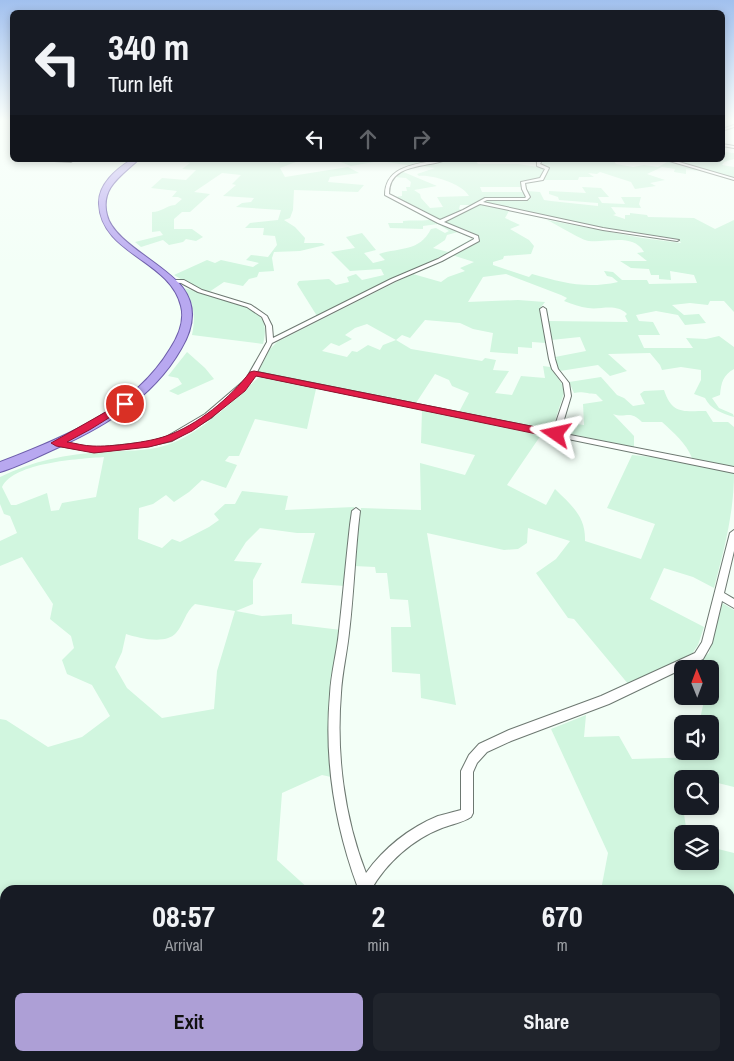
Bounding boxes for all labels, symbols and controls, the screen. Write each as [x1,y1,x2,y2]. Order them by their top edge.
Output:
text: 340 m [108,24,189,71]
icon: left [25,30,90,95]
text: Turn left [108,69,173,99]
icon: left [301,125,329,153]
icon: ahead [354,125,382,153]
icon: right [407,125,435,153]
pin [104,383,146,425]
icon: arrive [111,390,139,418]
position arrow [529,407,581,459]
north arrow [674,660,719,705]
map controls [674,660,719,870]
button: sound [674,715,719,760]
button: search [674,770,719,815]
button: layers [674,825,719,870]
text: 08:57 [152,896,215,936]
text: 2 [372,896,385,936]
text: 670 [542,896,583,936]
text: Arrival [165,934,203,956]
text: min [367,934,389,956]
text: m [557,934,568,956]
button: Exit [15,993,363,1051]
button: Share [373,993,720,1051]

